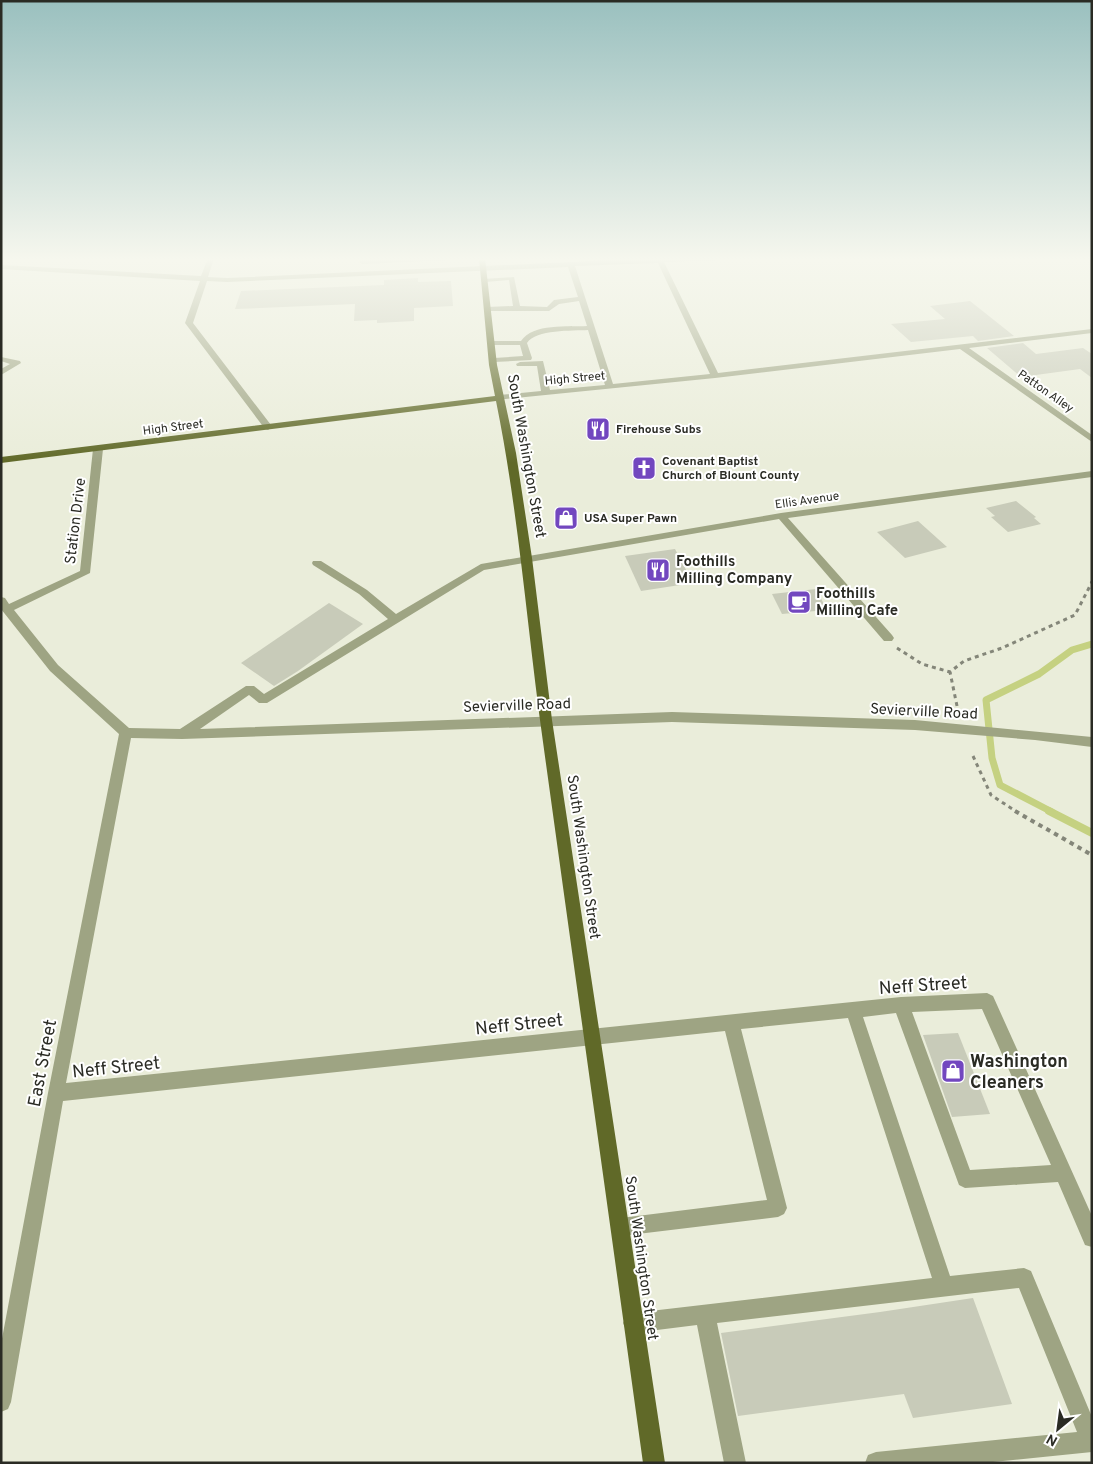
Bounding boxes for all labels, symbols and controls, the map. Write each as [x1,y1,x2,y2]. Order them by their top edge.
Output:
street label: Patton Alley [1014,367,1077,417]
street label: High Street [544,368,606,390]
street label: South Washington Street [502,373,549,540]
street label: High Street [142,416,204,440]
restaurant icon: Firehouse Subs [585,416,611,442]
place label: Firehouse Subs [616,422,701,438]
place label: Covenant Baptist Church of Blount County [662,454,799,484]
church icon: Covenant Baptist Church of Blount County [631,455,657,481]
street label: Station Drive [62,477,91,566]
street label: Ellis Avenue [774,489,840,513]
shop icon: USA Super Pawn [553,505,579,531]
place label: USA Super Pawn [584,511,677,527]
place label: Foothills Milling Company [676,553,793,589]
restaurant icon: Foothills Milling Company [645,557,671,583]
place label: Foothills Milling Cafe [816,585,898,621]
cafe icon: Foothills Milling Cafe [786,589,812,615]
street label: Sevierville Road [463,695,571,718]
street label: Sevierville Road [870,700,978,725]
street label: South Washington Street [562,774,603,941]
street label: Neff Street [878,972,968,1001]
street label: Neff Street [474,1009,564,1042]
street label: East Street [24,1017,63,1109]
place label: Washington Cleaners [970,1051,1068,1095]
street label: Neff Street [71,1052,161,1085]
shop icon: Washington Cleaners [940,1058,966,1084]
street label: South Washington Street [620,1175,661,1342]
north arrow [1033,1404,1083,1454]
text: N [1044,1429,1061,1449]

